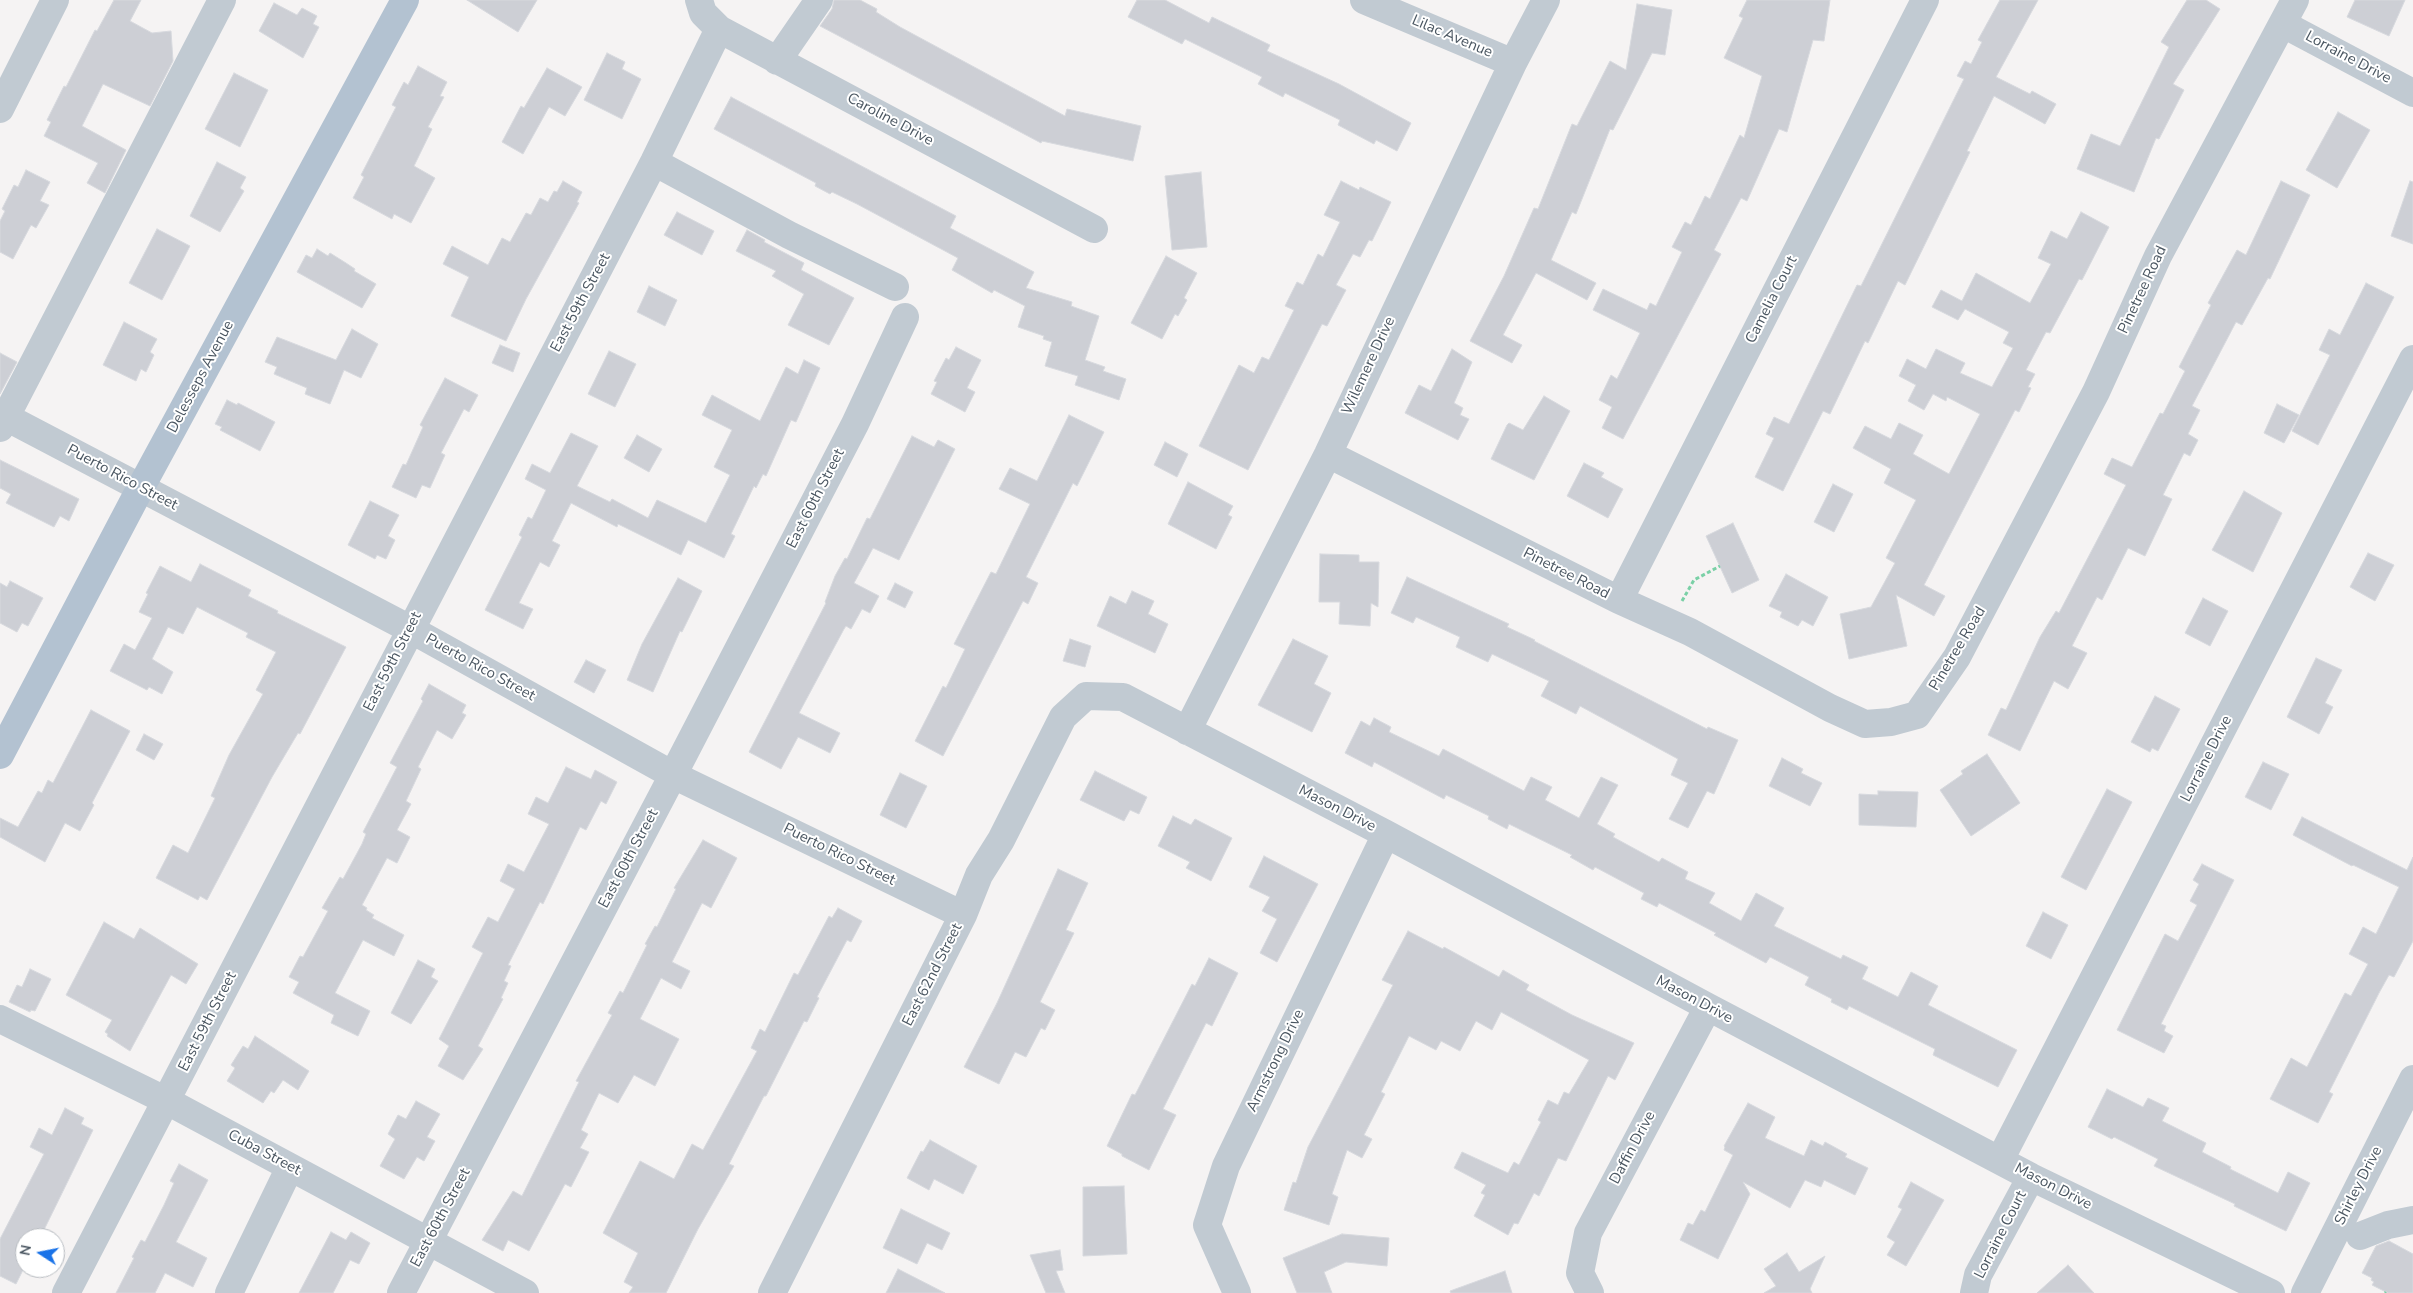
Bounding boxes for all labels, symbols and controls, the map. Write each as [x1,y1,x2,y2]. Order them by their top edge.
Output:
street label: Lilac Avenue [1409,12,1495,62]
street label: Lorraine Drive [2302,28,2394,88]
street label: Caroline Drive [844,90,936,150]
street label: Pinetree Road [2115,243,2171,337]
street label: East 59th Street [547,250,615,356]
street label: Camelia Court [1742,253,1802,347]
street label: Wilemere Drive [1338,314,1400,418]
street label: Delesseps Avenue [164,318,238,436]
street label: Puerto Rico Street [64,441,180,515]
street label: East 60th Street [783,446,849,552]
street label: Pinetree Road [1520,544,1612,604]
street label: Pinetree Road [1926,604,1990,694]
street label: East 59th Street [360,609,426,715]
street label: Puerto Rico Street [422,630,538,706]
street label: Lorraine Drive [2178,713,2236,805]
street label: Mason Drive [1295,782,1379,836]
street label: East 60th Street [595,806,663,912]
street label: Puerto Rico Street [780,820,898,890]
street label: East 62nd Street [899,921,967,1029]
street label: East 59th Street [175,969,241,1075]
street label: Mason Drive [1653,972,1735,1028]
street label: Armstrong Drive [1243,1007,1309,1115]
street label: Daffin Drive [1606,1108,1660,1188]
street label: Cuba Street [225,1126,303,1180]
street label: Shirley Drive [2331,1144,2387,1228]
street label: Mason Drive [2011,1160,2095,1214]
street label: East 60th Street [407,1165,475,1271]
street label: Lorraine Court [1971,1188,2031,1282]
north arrow [15,1228,65,1278]
text: N [15,1243,36,1257]

